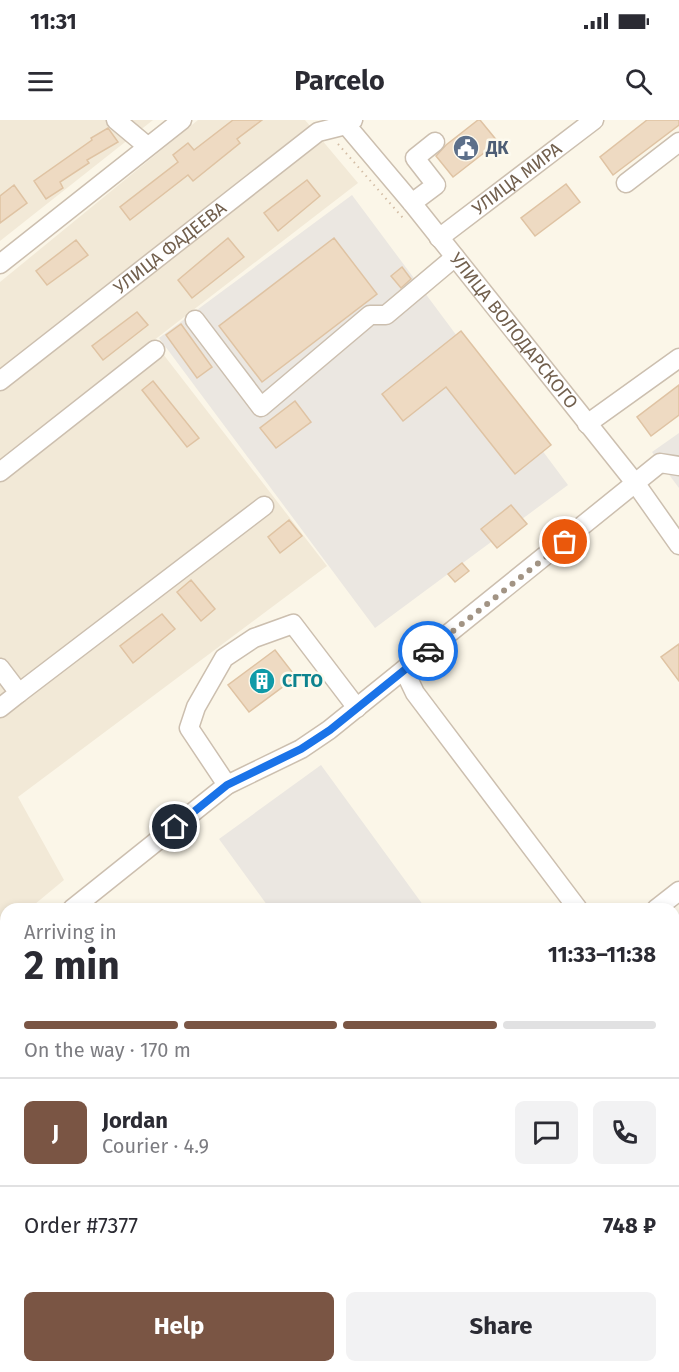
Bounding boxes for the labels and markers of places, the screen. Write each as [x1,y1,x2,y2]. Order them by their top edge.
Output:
public building icon: ДК [451,133,481,163]
place label: ДК [485,137,509,159]
pin [539,516,590,567]
building icon: СГТО [247,666,277,696]
place label: СГТО [282,670,323,692]
pin [149,801,200,852]

